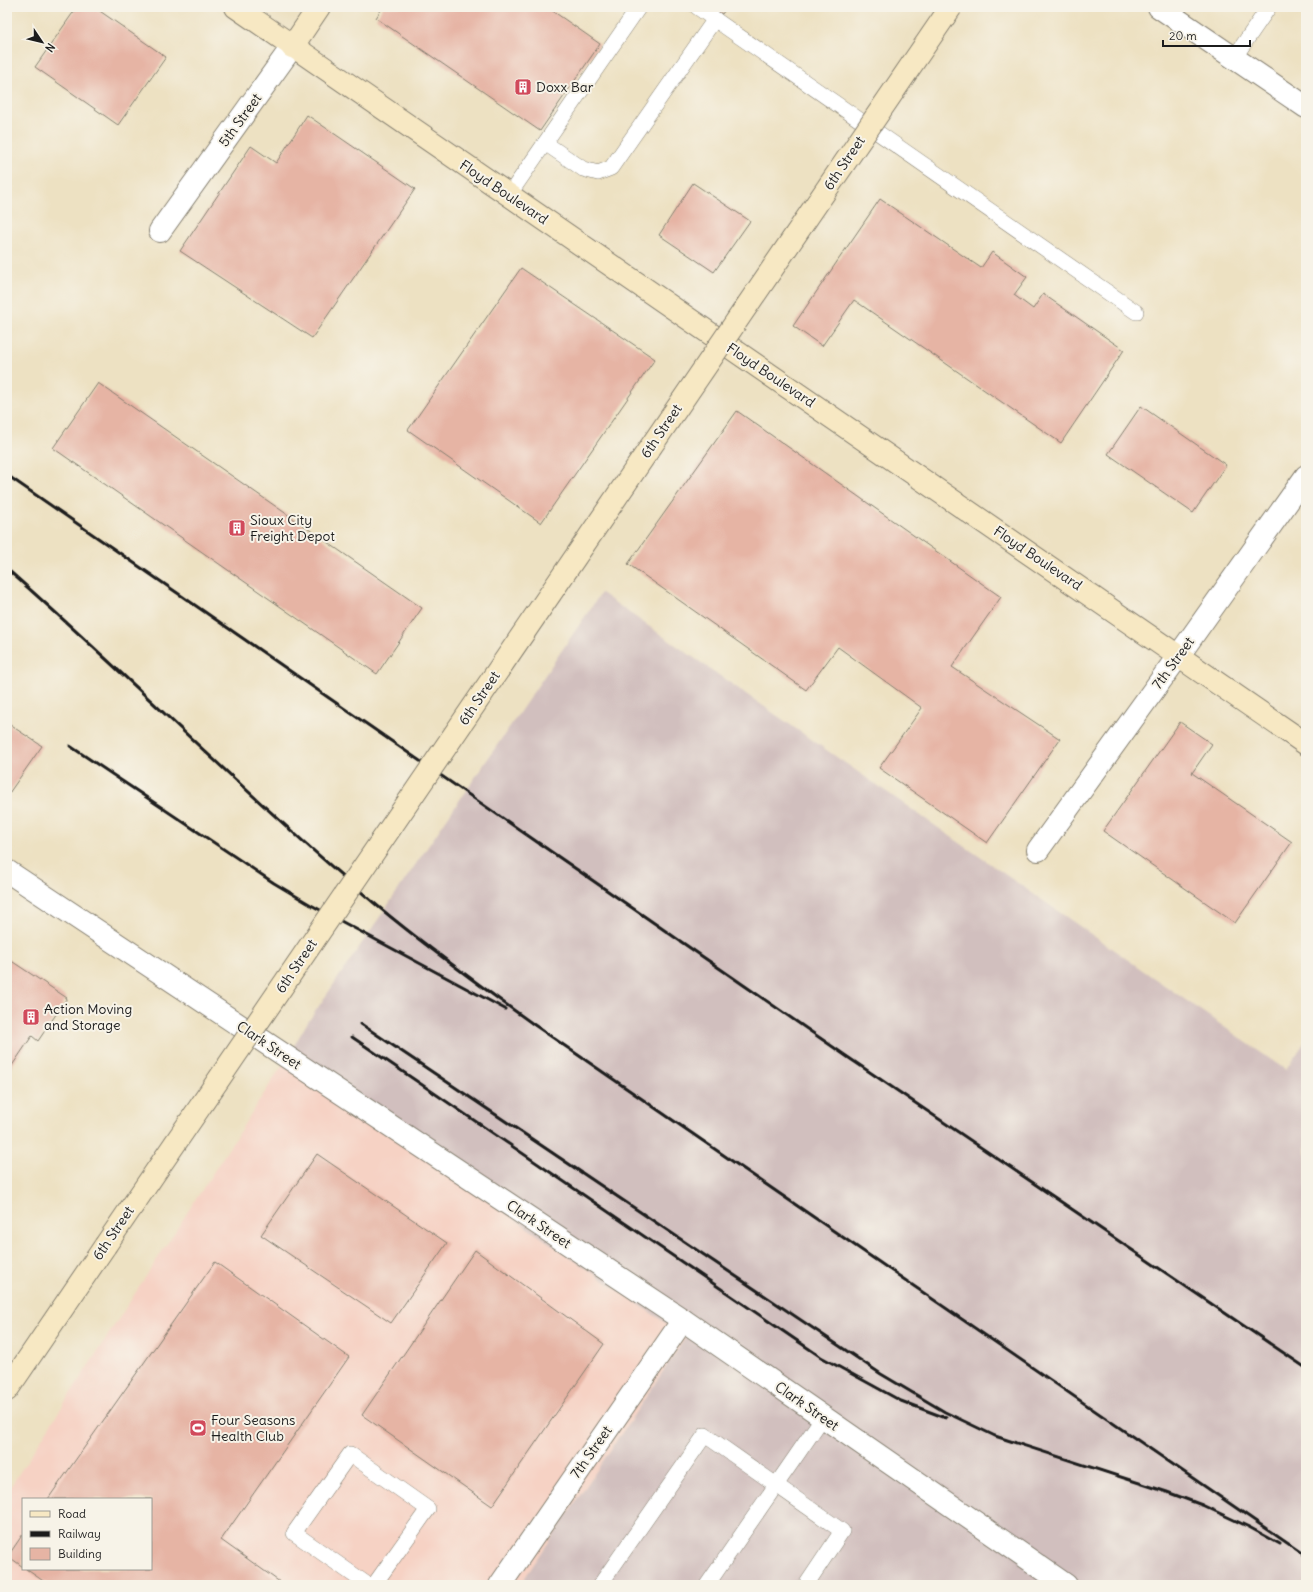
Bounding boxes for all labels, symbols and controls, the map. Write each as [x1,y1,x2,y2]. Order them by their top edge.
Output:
north arrow [22,22,62,62]
scale bar [1163,22,1250,48]
text: 20 m [1169,28,1197,43]
text: N [42,41,58,55]
building icon: Doxx Bar [513,77,533,97]
place label: Doxx Bar [536,78,594,96]
street label: 5th Street [215,90,266,150]
street label: 6th Street [819,132,869,194]
street label: Floyd Boulevard [456,156,552,228]
street label: Floyd Boulevard [723,339,819,411]
street label: 6th Street [636,400,686,462]
place label: Sioux City Freight Depot [250,511,335,545]
building icon: Sioux City Freight Depot [227,518,247,538]
street label: Floyd Boulevard [990,522,1086,594]
street label: 7th Street [1148,633,1198,693]
street label: 6th Street [454,667,504,729]
street label: 6th Street [271,935,321,997]
place label: Action Moving and Storage [44,1000,132,1034]
building icon: Action Moving and Storage [21,1007,41,1027]
street label: Clark Street [233,1017,305,1073]
street label: Clark Street [503,1196,575,1252]
street label: 6th Street [88,1202,138,1264]
street label: Clark Street [772,1377,843,1435]
place label: Four Seasons Health Club [211,1411,295,1445]
sports icon: Four Seasons Health Club [188,1418,208,1438]
street label: 7th Street [566,1422,616,1482]
legend [22,1498,152,1570]
text: Road [58,1506,86,1521]
text: Railway [58,1526,101,1541]
text: Building [58,1546,102,1561]

